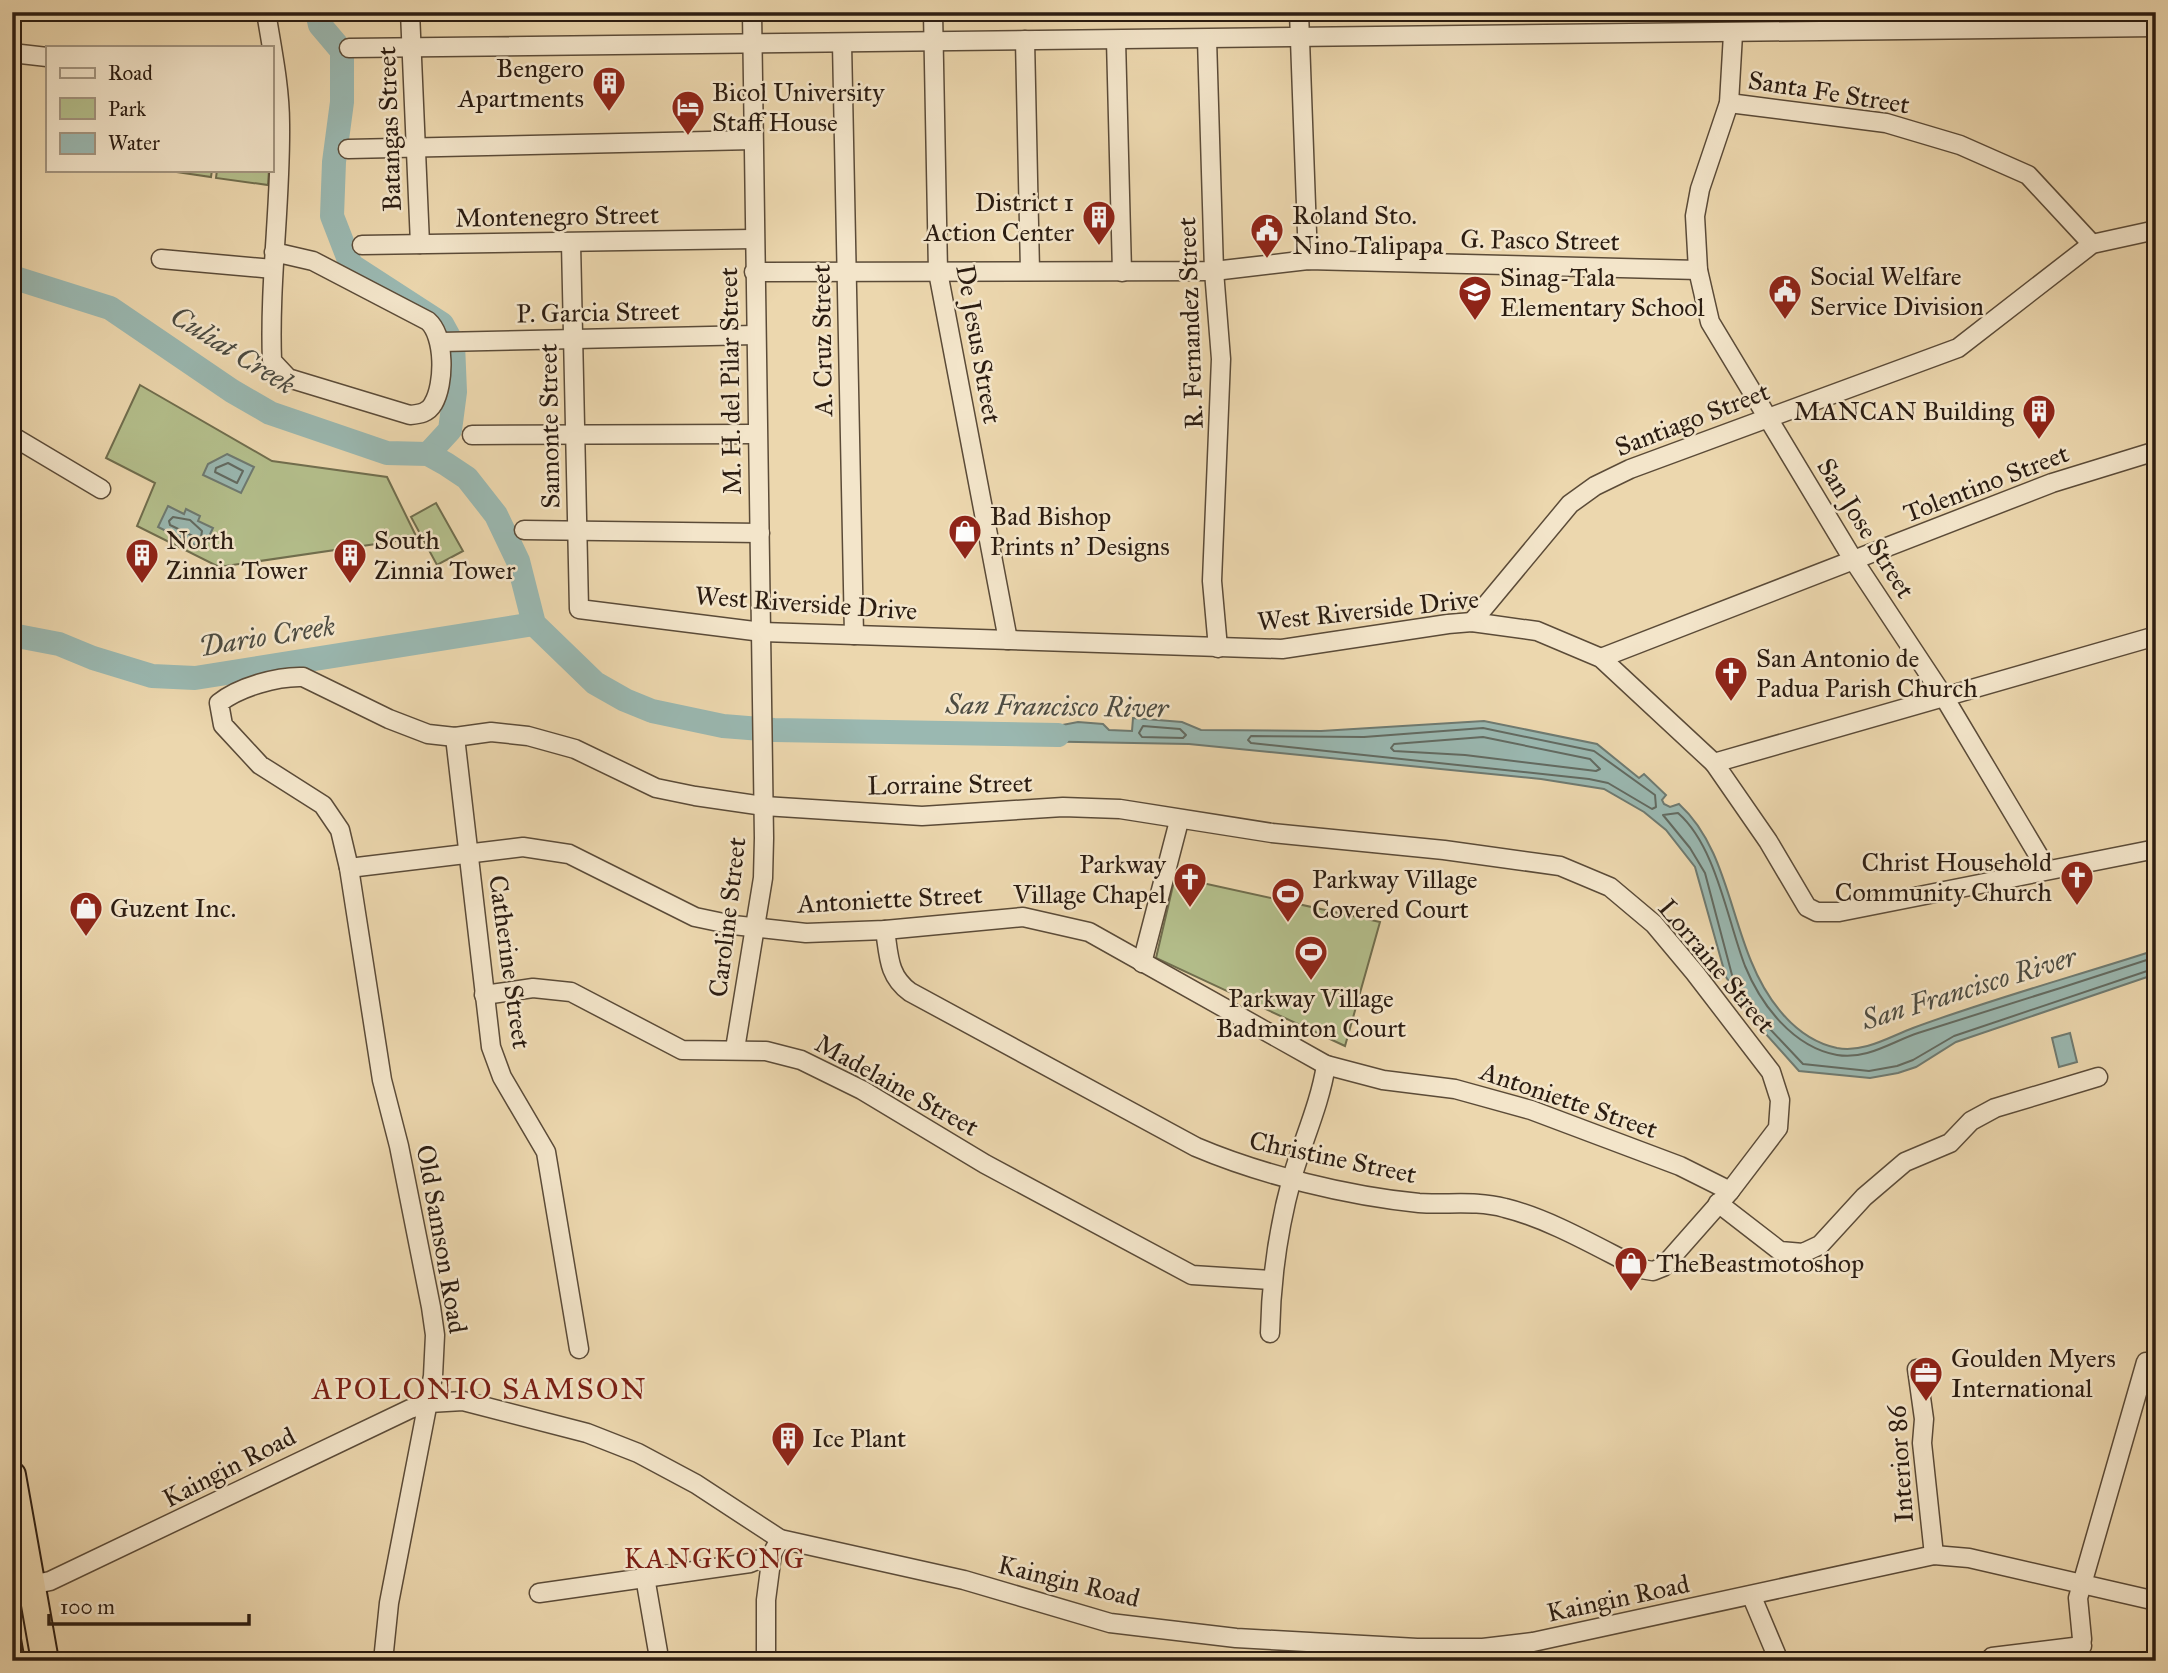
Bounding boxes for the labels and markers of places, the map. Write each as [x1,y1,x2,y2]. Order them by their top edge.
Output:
place label: Bengero Apartments [457,52,584,114]
building icon: Bengero Apartments [590,64,628,113]
place label: Bicol University Staff House [712,76,885,138]
hotel icon: Bicol University Staff House [669,88,707,137]
place label: District 1 Action Center [923,186,1074,248]
building icon: District 1 Action Center [1080,198,1118,247]
place label: Roland Sto. Nino Talipapa [1292,199,1443,261]
public building icon: Roland Sto. Nino Talipapa [1248,211,1286,260]
place label: Social Welfare Service Division [1810,260,1984,322]
place label: Sinag-Tala Elementary School [1500,261,1704,323]
public building icon: Social Welfare Service Division [1766,272,1804,321]
school or university icon: Sinag-Tala Elementary School [1456,273,1494,322]
building icon: MANCAN Building [2020,392,2058,441]
place label: MANCAN Building [1793,395,2015,427]
place label: Bad Bishop Prints n' Designs [990,500,1170,562]
shop icon: Bad Bishop Prints n' Designs [946,512,984,561]
place label: North Zinnia Tower [166,524,308,586]
place label: South Zinnia Tower [374,524,516,586]
building icon: North Zinnia Tower [123,536,161,585]
building icon: South Zinnia Tower [331,536,369,585]
place label: San Antonio de Padua Parish Church [1756,642,1978,704]
church icon: San Antonio de Padua Parish Church [1712,654,1750,703]
place label: Christ Household Community Church [1835,846,2053,908]
place label: Parkway Village Chapel [1012,848,1167,910]
church icon: Christ Household Community Church [2058,858,2096,907]
church icon: Parkway Village Chapel [1171,860,1209,909]
place label: Parkway Village Covered Court [1312,863,1478,925]
sports icon: Parkway Village Covered Court [1269,875,1307,924]
shop icon: Guzent Inc. [67,889,105,938]
place label: Guzent Inc. [110,892,236,924]
sports icon: Parkway Village Badminton Court [1292,933,1330,982]
place label: Parkway Village Badminton Court [1216,982,1406,1044]
shop icon: TheBeastmotoshop [1612,1244,1650,1293]
place label: TheBeastmotoshop [1656,1247,1864,1279]
place label: Goulden Myers International [1951,1342,2116,1404]
office icon: Goulden Myers International [1907,1354,1945,1403]
building icon: Ice Plant [769,1419,807,1468]
place label: Ice Plant [812,1422,906,1454]

